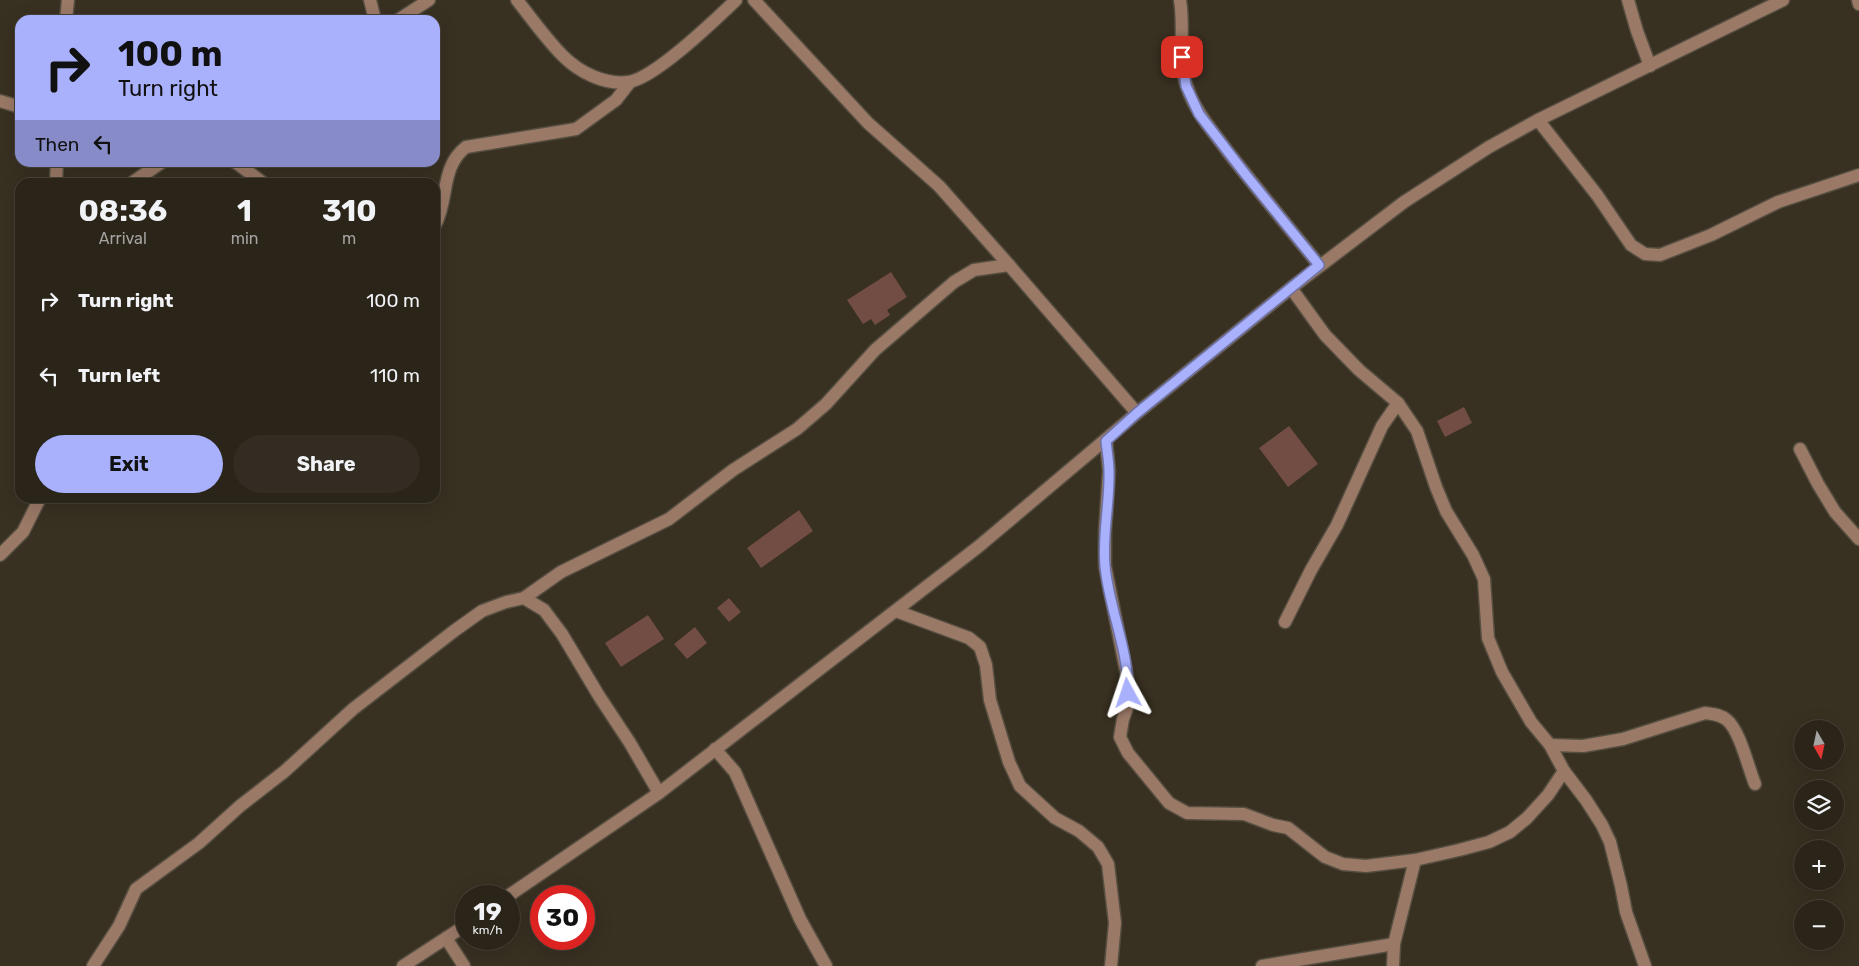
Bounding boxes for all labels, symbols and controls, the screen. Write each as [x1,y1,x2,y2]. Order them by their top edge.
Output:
text: 100 m [118,33,223,75]
icon: right [35,35,100,100]
pin [1161,36,1203,78]
icon: arrive [1168,43,1196,71]
text: Turn right [118,75,218,102]
icon: left [89,130,117,158]
text: Then [35,133,79,156]
text: 08:36 [78,193,167,229]
text: 1 [237,193,252,229]
text: 310 [322,193,377,229]
text: Arrival [99,229,147,248]
text: min [231,229,258,248]
text: m [342,229,356,248]
icon: right [35,287,63,315]
text: Turn right [78,289,173,312]
text: 100 m [366,289,420,312]
icon: left [35,362,63,390]
text: Turn left [78,364,160,387]
text: 110 m [370,364,420,387]
button: Exit [35,435,223,493]
button: Share [233,435,420,493]
position arrow [1101,666,1153,718]
north arrow [1794,720,1844,770]
map controls [1794,720,1844,950]
button: layers [1794,780,1844,830]
button: + [1794,840,1844,890]
speed limit sign: 30 [530,885,595,950]
text: 19 [473,897,502,926]
button: − [1794,900,1844,950]
text: km/h [473,923,502,937]

